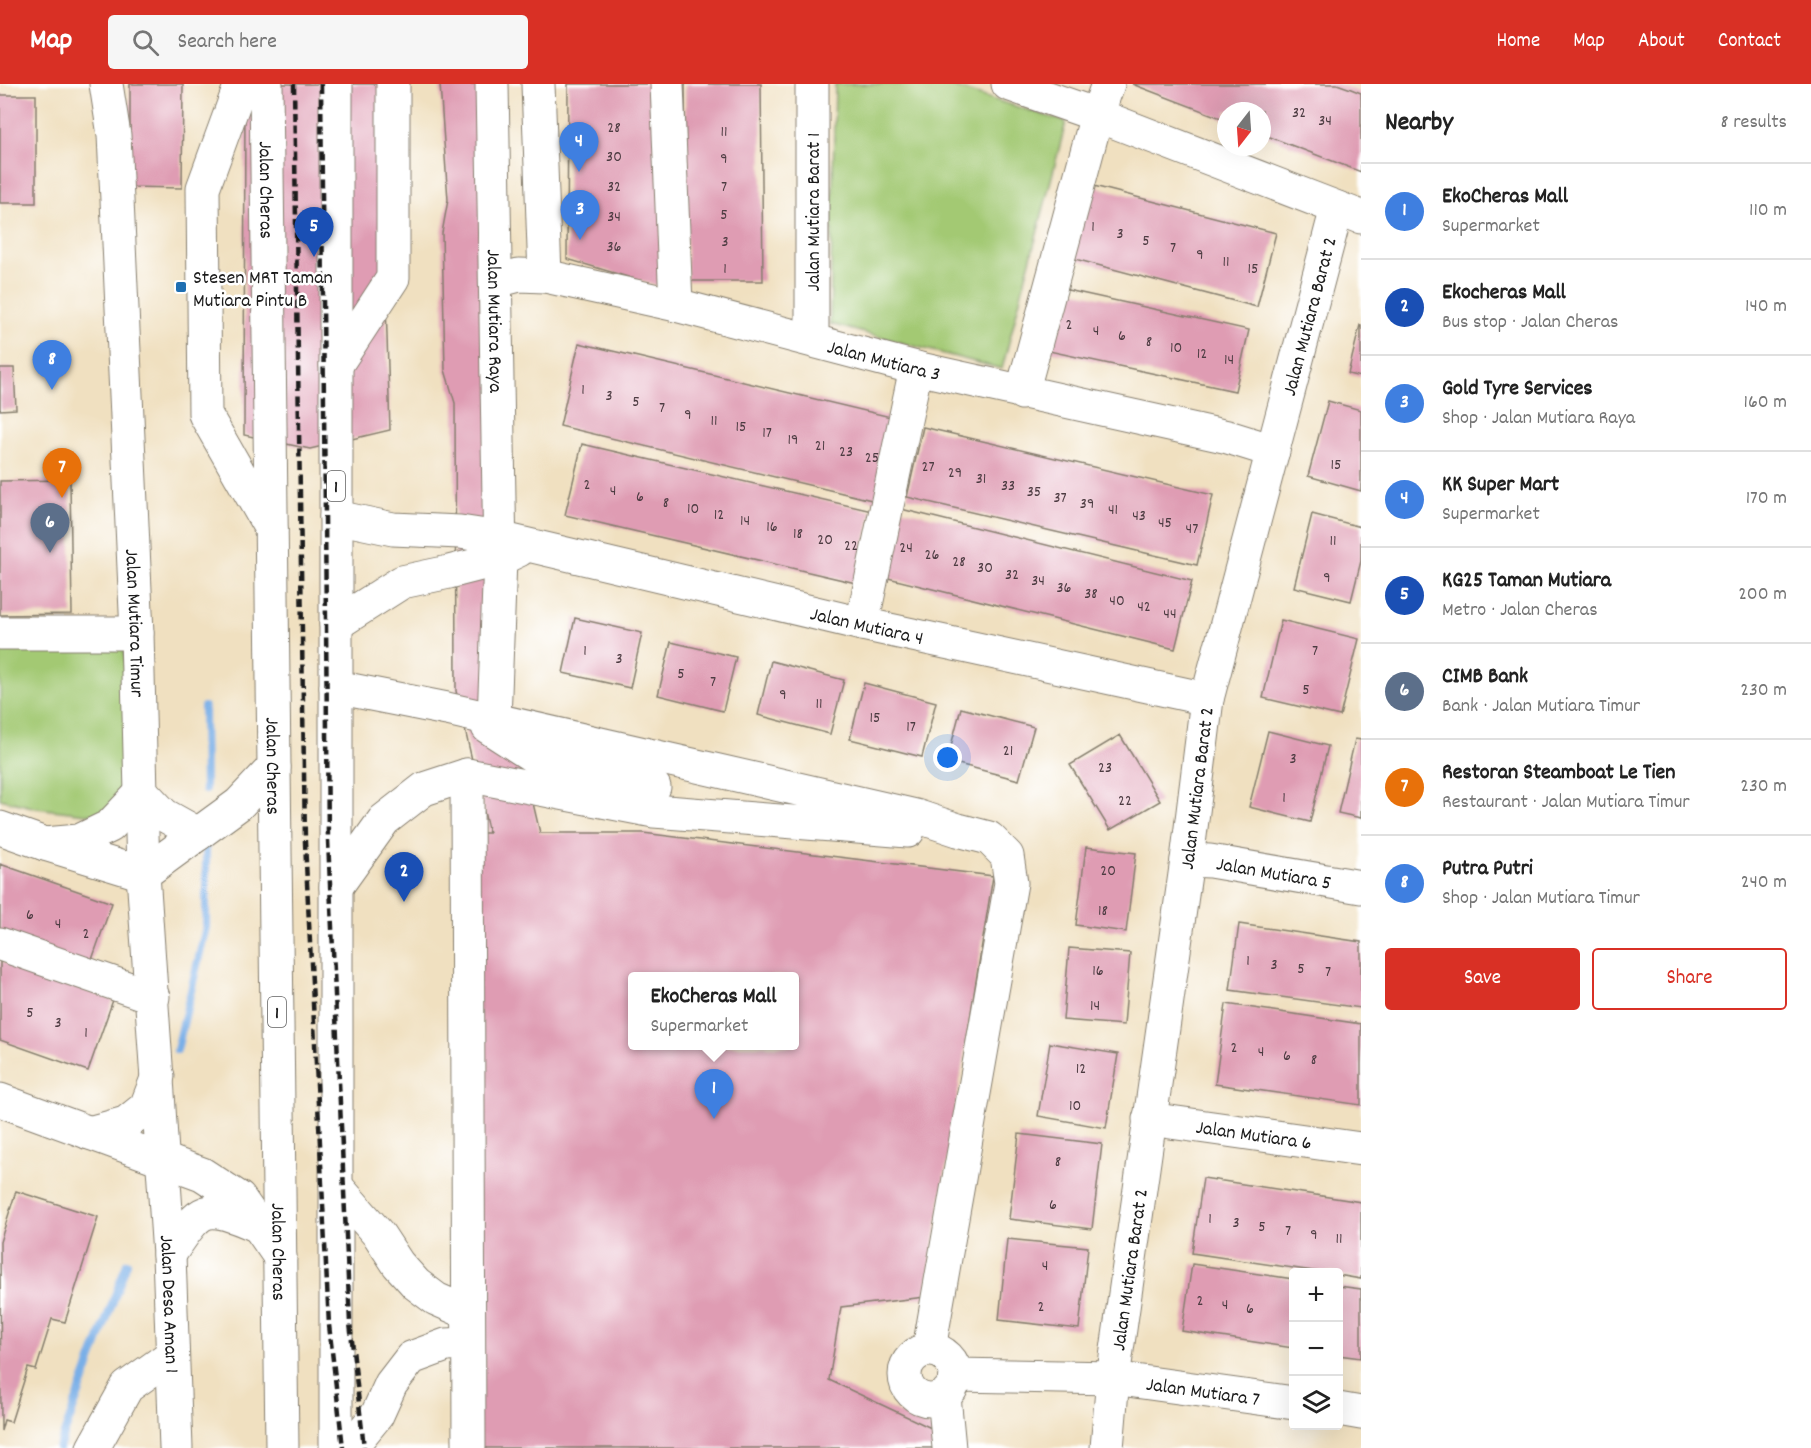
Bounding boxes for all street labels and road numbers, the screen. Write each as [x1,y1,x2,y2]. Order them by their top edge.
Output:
street label: Jalan Mutiara Barat 1 [801,133,829,291]
street label: Jalan Cheras [250,141,279,239]
street label: Jalan Mutiara Barat 2 [1277,234,1346,399]
street label: Jalan Mutiara Raya [478,249,508,394]
street label: Jalan Mutiara 3 [824,334,943,390]
road number: 1 [327,471,345,501]
street label: Jalan Mutiara Timur [116,548,150,698]
street label: Jalan Mutiara 4 [807,601,926,654]
street label: Jalan Mutiara Barat 2 [1175,706,1223,871]
street label: Jalan Cheras [256,717,286,815]
street label: Jalan Mutiara 5 [1214,851,1333,899]
road number: 1 [268,997,286,1027]
street label: Jalan Mutiara 6 [1194,1115,1313,1159]
street label: Jalan Mutiara Barat 2 [1106,1187,1157,1353]
street label: Jalan Cheras [262,1203,291,1301]
street label: Jalan Desa Aman 1 [151,1234,184,1374]
street label: Jalan Mutiara 7 [1144,1372,1261,1415]

